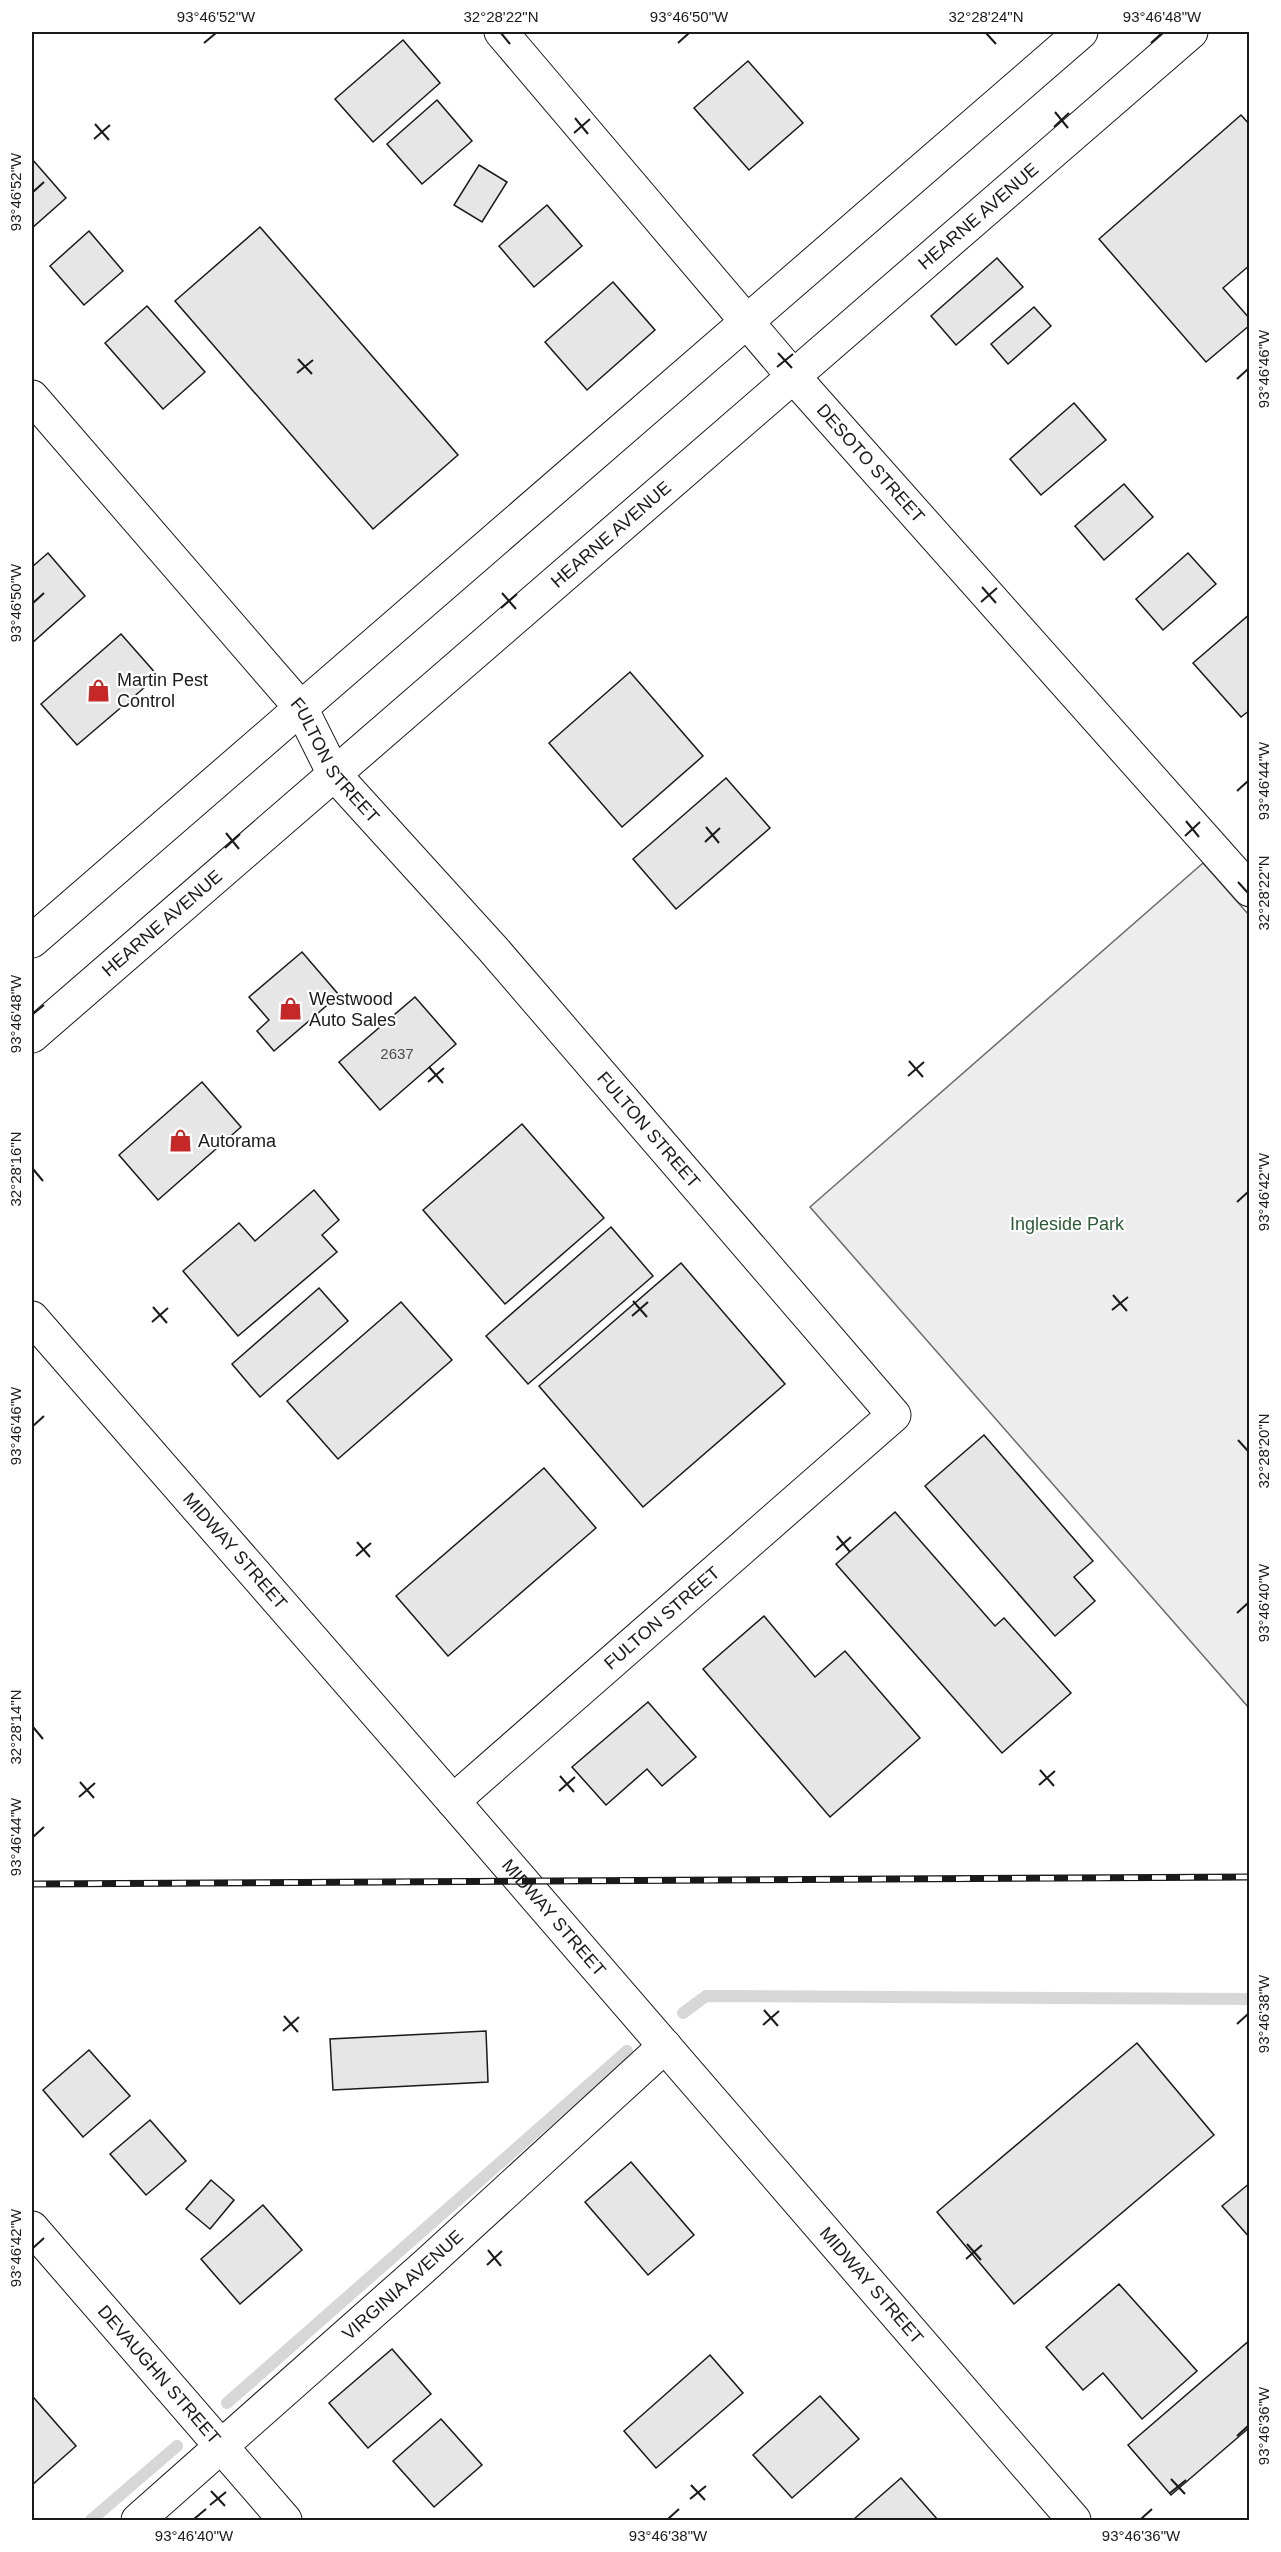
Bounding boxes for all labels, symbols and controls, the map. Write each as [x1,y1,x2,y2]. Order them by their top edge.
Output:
text: 93°46'52"W [177,8,256,25]
text: 32°28'22"N [463,8,539,25]
text: 93°46'50"W [650,8,729,25]
text: 32°28'24"N [948,8,1024,25]
text: 93°46'48"W [1123,8,1202,25]
text: 93°46'52"W [7,152,24,231]
street label: HEARNE AVENUE [914,159,1042,273]
text: 93°46'46"W [1255,329,1272,408]
street label: DESOTO STREET [813,400,928,527]
street label: HEARNE AVENUE [547,477,675,592]
text: 93°46'50"W [7,563,24,642]
place label: Martin Pest Control [117,670,208,711]
shop icon: Martin Pest Control [86,677,112,703]
street label: FULTON STREET [287,694,383,827]
text: 93°46'44"W [1255,741,1272,820]
text: 32°28'22"N [1255,855,1272,931]
street label: HEARNE AVENUE [98,866,226,981]
text: 93°46'48"W [7,974,24,1053]
place label: Westwood Auto Sales [309,989,396,1030]
shop icon: Westwood Auto Sales [278,996,304,1022]
house number: 2637 [380,1045,414,1062]
street label: FULTON STREET [593,1068,704,1192]
shop icon: Autorama [167,1128,193,1154]
text: 32°28'16"N [7,1131,24,1207]
place label: Autorama [198,1131,277,1151]
text: 93°46'42"W [1255,1152,1272,1231]
park label: Ingleside Park [1010,1214,1125,1234]
text: 93°46'46"W [7,1386,24,1465]
text: 32°28'20"N [1255,1413,1272,1489]
street label: MIDWAY STREET [179,1489,291,1613]
street label: FULTON STREET [600,1562,724,1674]
text: 93°46'40"W [1255,1563,1272,1642]
text: 32°28'14"N [7,1689,24,1765]
text: 93°46'44"W [7,1797,24,1876]
street label: MIDWAY STREET [498,1855,610,1980]
text: 93°46'38"W [1255,1974,1272,2053]
text: 93°46'42"W [7,2208,24,2287]
street label: MIDWAY STREET [816,2223,927,2348]
street label: VIRGINIA AVENUE [338,2226,467,2344]
street label: DEVAUGHN STREET [94,2301,224,2448]
text: 93°46'36"W [1255,2386,1272,2465]
text: 93°46'40"W [155,2527,234,2544]
text: 93°46'38"W [629,2527,708,2544]
text: 93°46'36"W [1102,2527,1181,2544]

